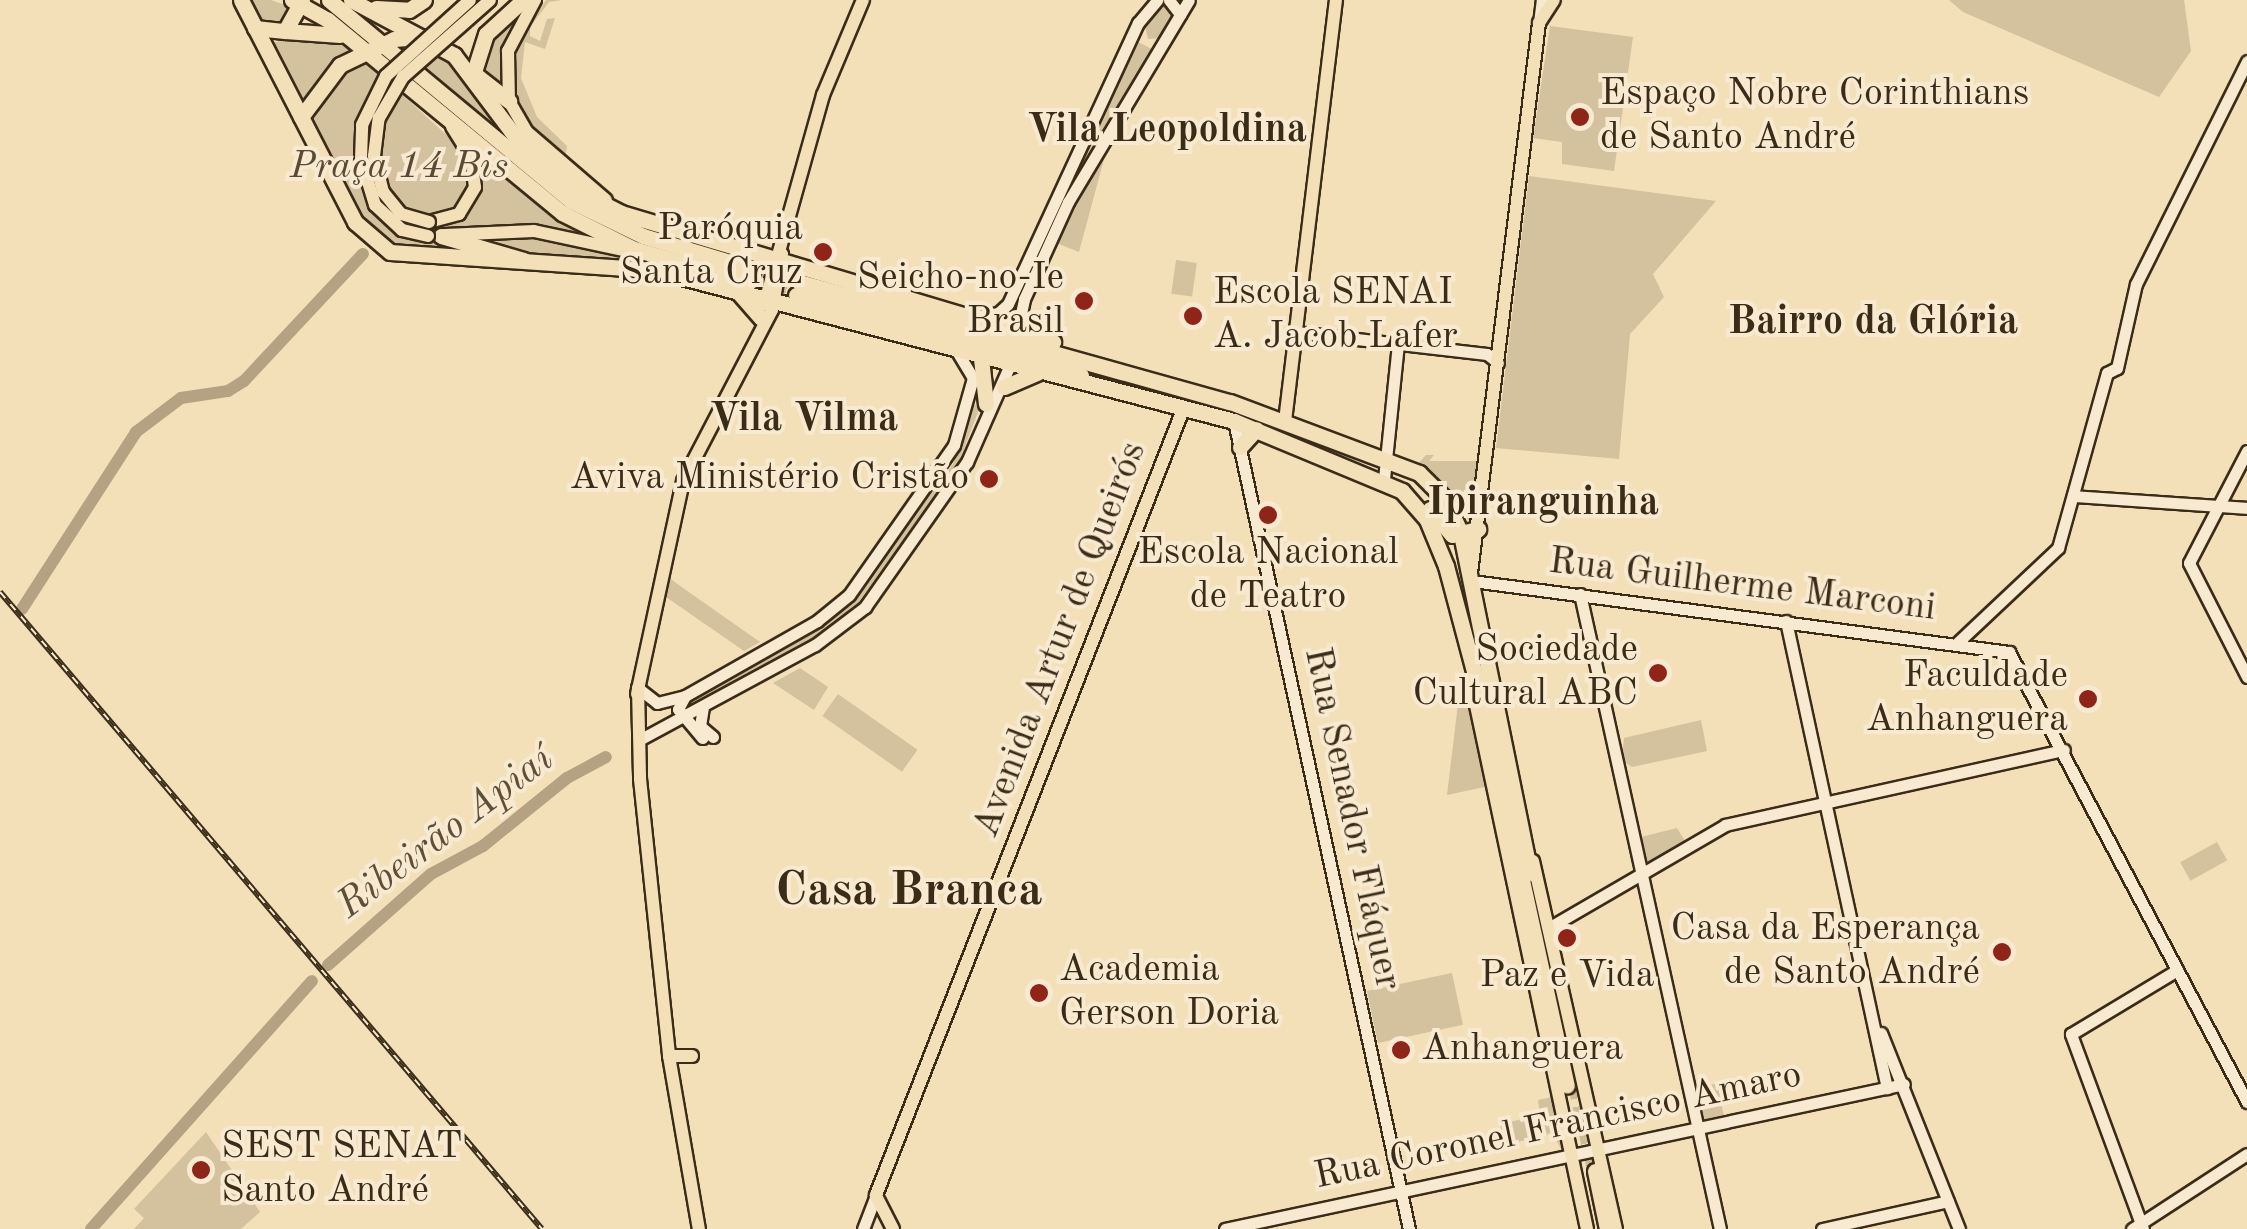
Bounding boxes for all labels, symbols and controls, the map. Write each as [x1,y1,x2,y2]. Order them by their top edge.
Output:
place label: Espaço Nobre Corinthians de Santo André [1600,72,2029,162]
marker: Espaço Nobre Corinthians de Santo André [1569,106,1591,128]
district label: Vila Leopoldina [1027,107,1307,155]
park label: Praça 14 Bis [290,145,508,191]
place label: Paróquia Santa Cruz [619,207,803,296]
marker: Paróquia Santa Cruz [812,241,834,263]
place label: Seicho-no-Ie Brasil [857,256,1064,346]
place label: Escola SENAI A. Jacob Lafer [1213,271,1458,360]
marker: Seicho-no-Ie Brasil [1073,290,1095,312]
district label: Bairro da Glória [1728,299,2018,347]
marker: Escola SENAI A. Jacob Lafer [1182,305,1204,327]
district label: Vila Vilma [710,396,898,444]
street label: Avenida Artur de Queirós [964,436,1158,844]
place label: Aviva Ministério Cristão [569,456,969,502]
marker: Aviva Ministério Cristão [978,468,1000,490]
district label: Ipiranguinha [1427,480,1659,528]
marker: Escola Nacional de Teatro [1257,504,1279,526]
place label: Escola Nacional de Teatro [1137,531,1399,620]
street label: Rua Guilherme Marconi [1546,540,1938,632]
place label: Sociedade Cultural ABC [1412,628,1638,718]
street label: Rua Senador Fláquer [1292,643,1410,995]
place label: Faculdade Anhanguera [1866,654,2068,744]
marker: Sociedade Cultural ABC [1647,662,1669,684]
marker: Faculdade Anhanguera [2077,688,2099,710]
water label: Ribeirão Apiaí [328,736,564,930]
district label: Casa Branca [775,863,1043,921]
place label: Casa da Esperança de Santo André [1671,907,1980,996]
marker: Paz e Vida [1556,927,1578,949]
marker: Casa da Esperança de Santo André [1989,939,2015,965]
place label: Academia Gerson Doria [1059,948,1279,1038]
place label: Paz e Vida [1480,954,1654,1000]
marker: Academia Gerson Doria [1028,982,1050,1004]
place label: Anhanguera [1421,1027,1623,1073]
marker: Anhanguera [1390,1039,1412,1061]
street label: Rua Coronel Francisco Amaro [1310,1053,1806,1201]
place label: SEST SENAT Santo André [221,1125,463,1214]
marker: SEST SENAT Santo André [190,1159,212,1181]

